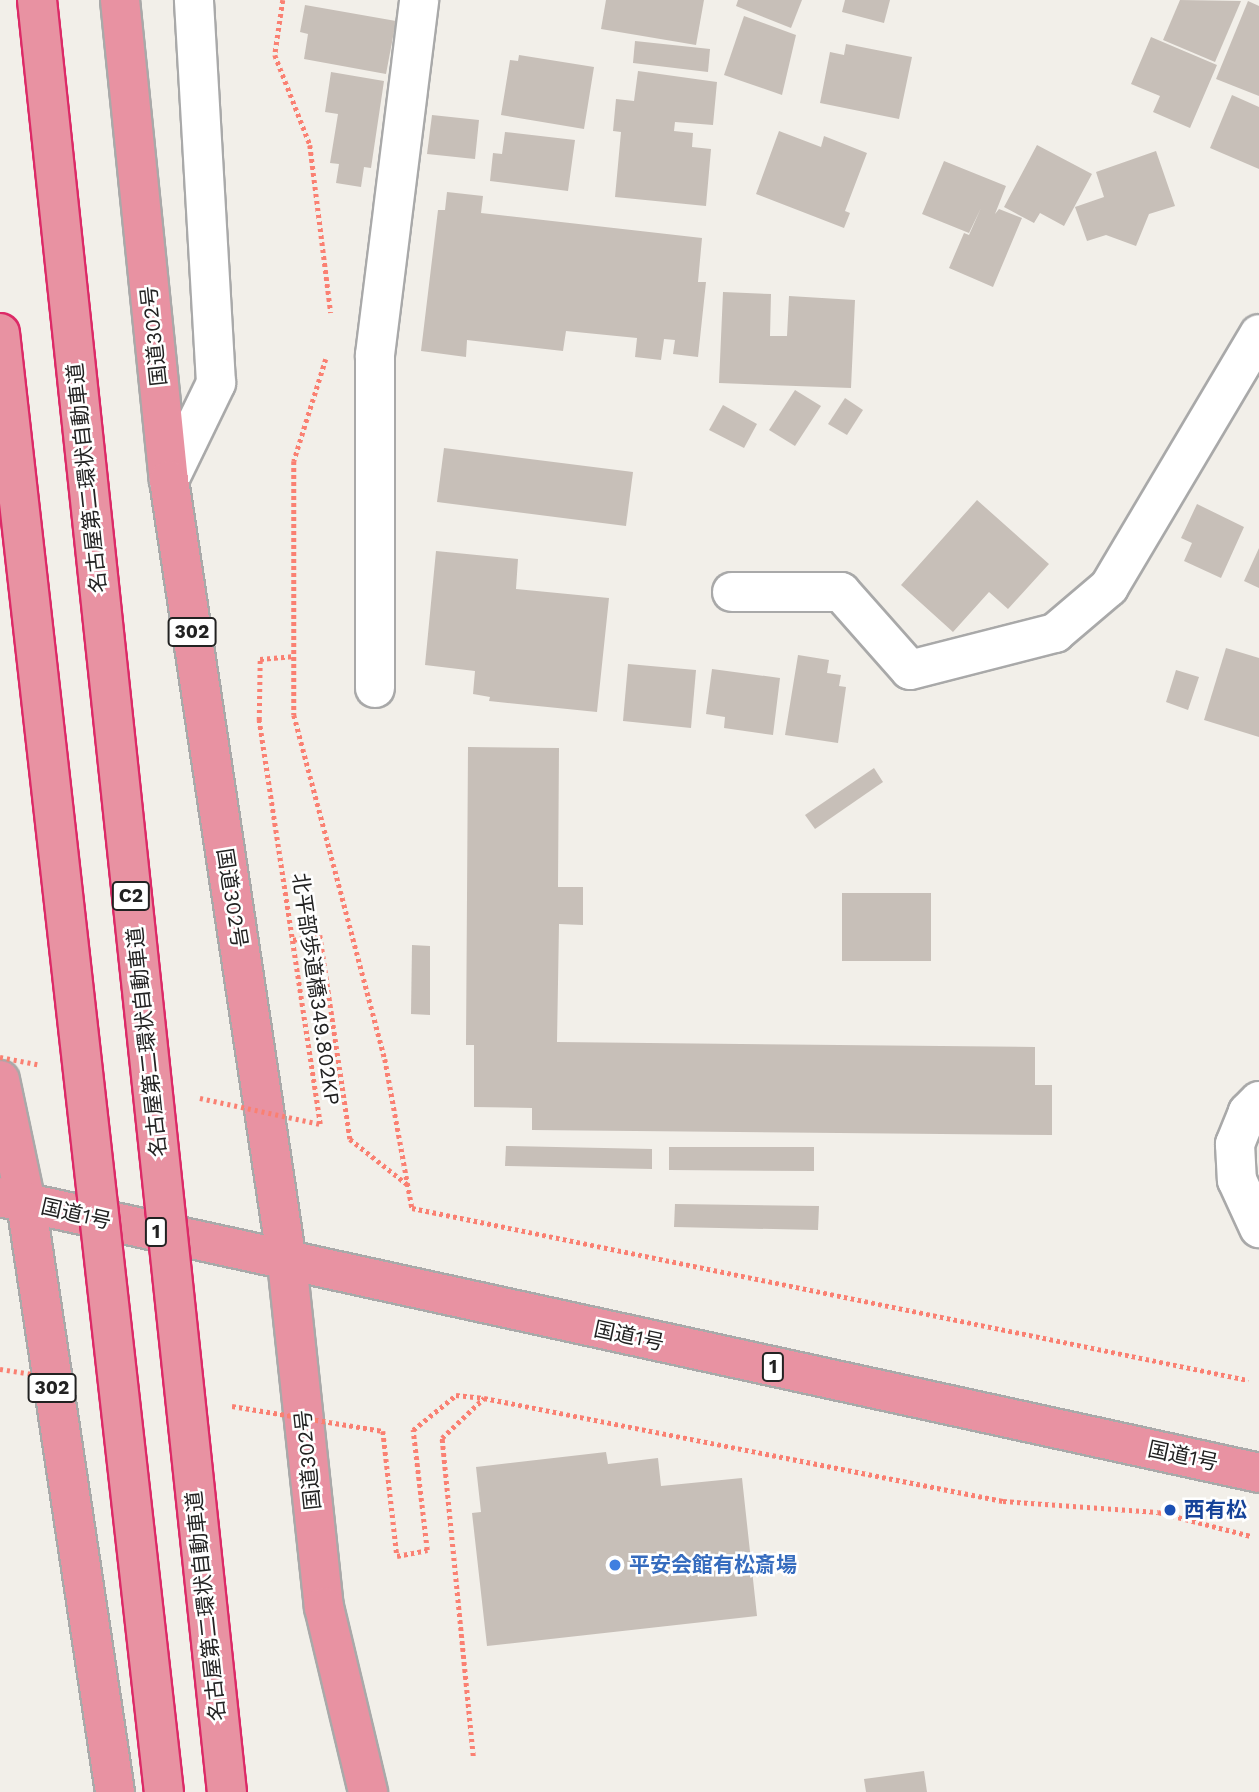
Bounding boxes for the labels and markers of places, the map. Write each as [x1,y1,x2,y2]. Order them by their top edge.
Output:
place label: 西有松 [1184,1497,1247,1523]
marker: 西有松 [1162,1502,1178,1518]
place label: 平安会館有松斎場 [629,1552,797,1578]
marker: 平安会館有松斎場 [607,1557,623,1573]

